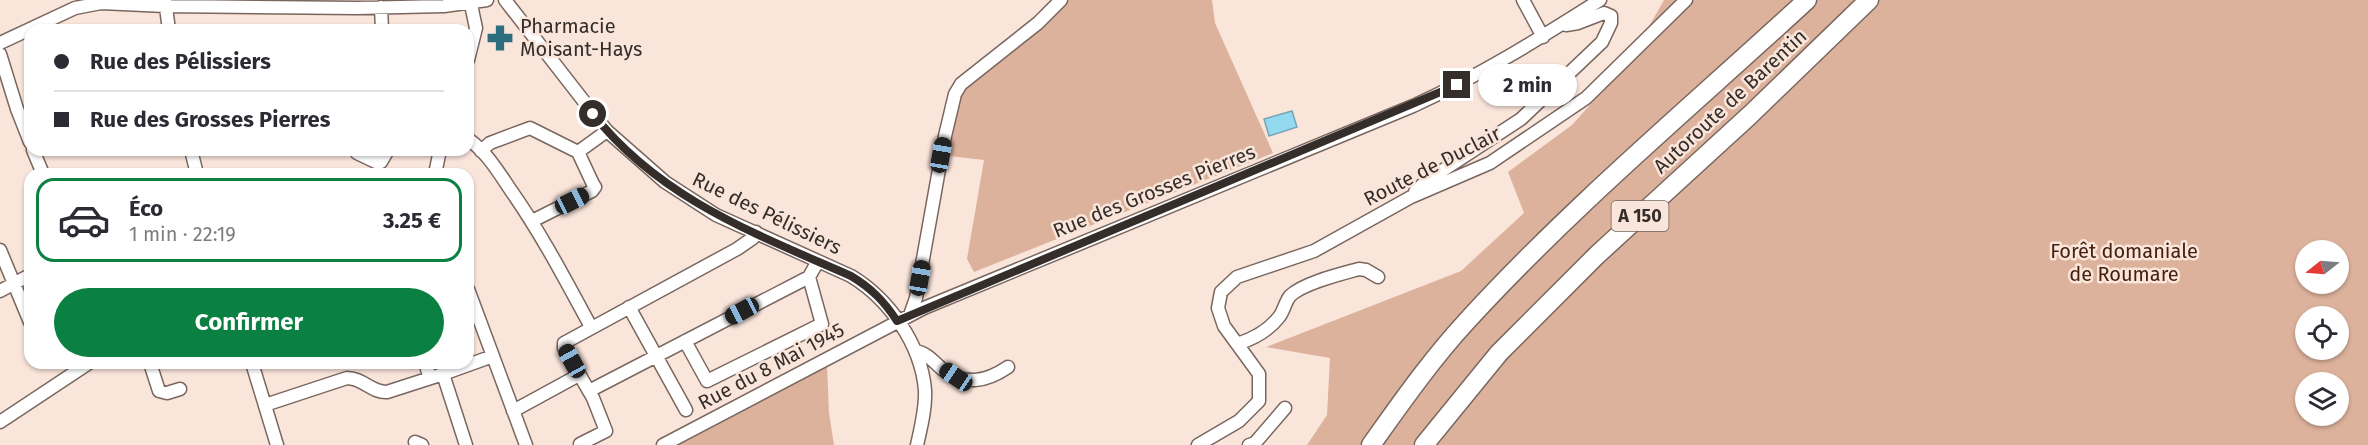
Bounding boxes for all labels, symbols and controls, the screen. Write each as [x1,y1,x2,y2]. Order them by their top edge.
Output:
place label: Pharmacie Moisant-Hays [520,14,642,61]
pharmacy icon: Pharmacie Moisant-Hays [485,23,515,53]
street label: Autoroute de Barentin [1648,24,1812,178]
text: Rue des Pélissiers [90,48,271,75]
callout: 2 min [1478,64,1577,106]
route end [1443,71,1470,98]
text: 2 min [1503,73,1552,97]
route start [579,100,606,127]
text: Rue des Grosses Pierres [90,106,330,133]
street label: Route de Duclair [1360,121,1505,211]
car [929,136,953,174]
street label: Rue des Grosses Pierres [1049,139,1259,243]
street label: Rue des Pélissiers [689,167,845,259]
car [552,185,592,217]
icon: car [57,193,111,247]
text: Éco [129,195,163,222]
road number: A 150 [1612,201,1668,231]
text: 3.25 € [383,207,441,234]
text: 1 min · 22:19 [129,222,236,246]
park label: Forêt domaniale de Roumare [2050,239,2198,286]
north arrow [2295,240,2349,294]
map controls [2295,240,2349,426]
car [908,259,932,297]
button: Confirmer [54,288,444,357]
car [722,295,762,327]
button: locate [2295,306,2349,360]
street label: Rue du 8 Mai 1945 [694,317,848,415]
car [555,341,589,381]
car [936,359,976,395]
button: layers [2295,372,2349,426]

